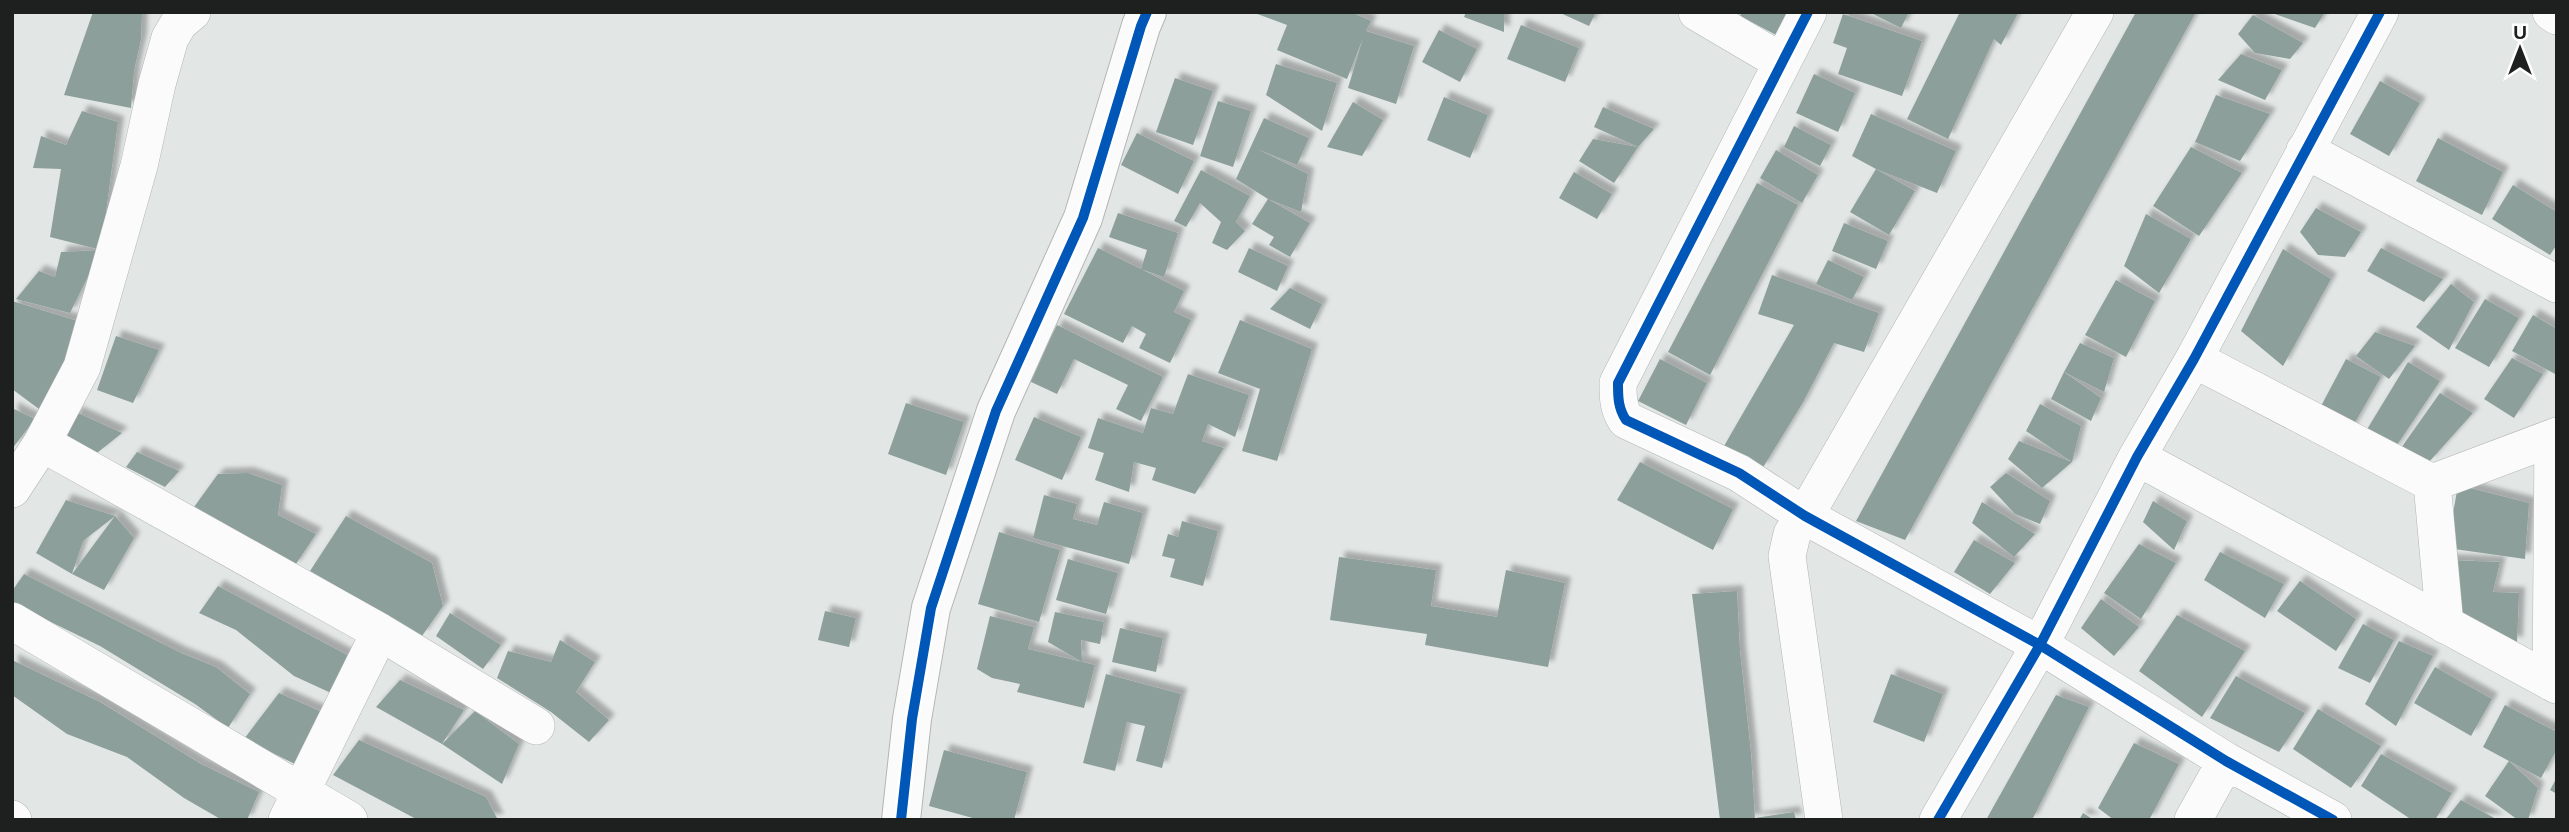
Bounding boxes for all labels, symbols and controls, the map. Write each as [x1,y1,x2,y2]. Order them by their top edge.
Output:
north arrow [2485,14,2555,84]
text: U [2513,22,2527,43]

